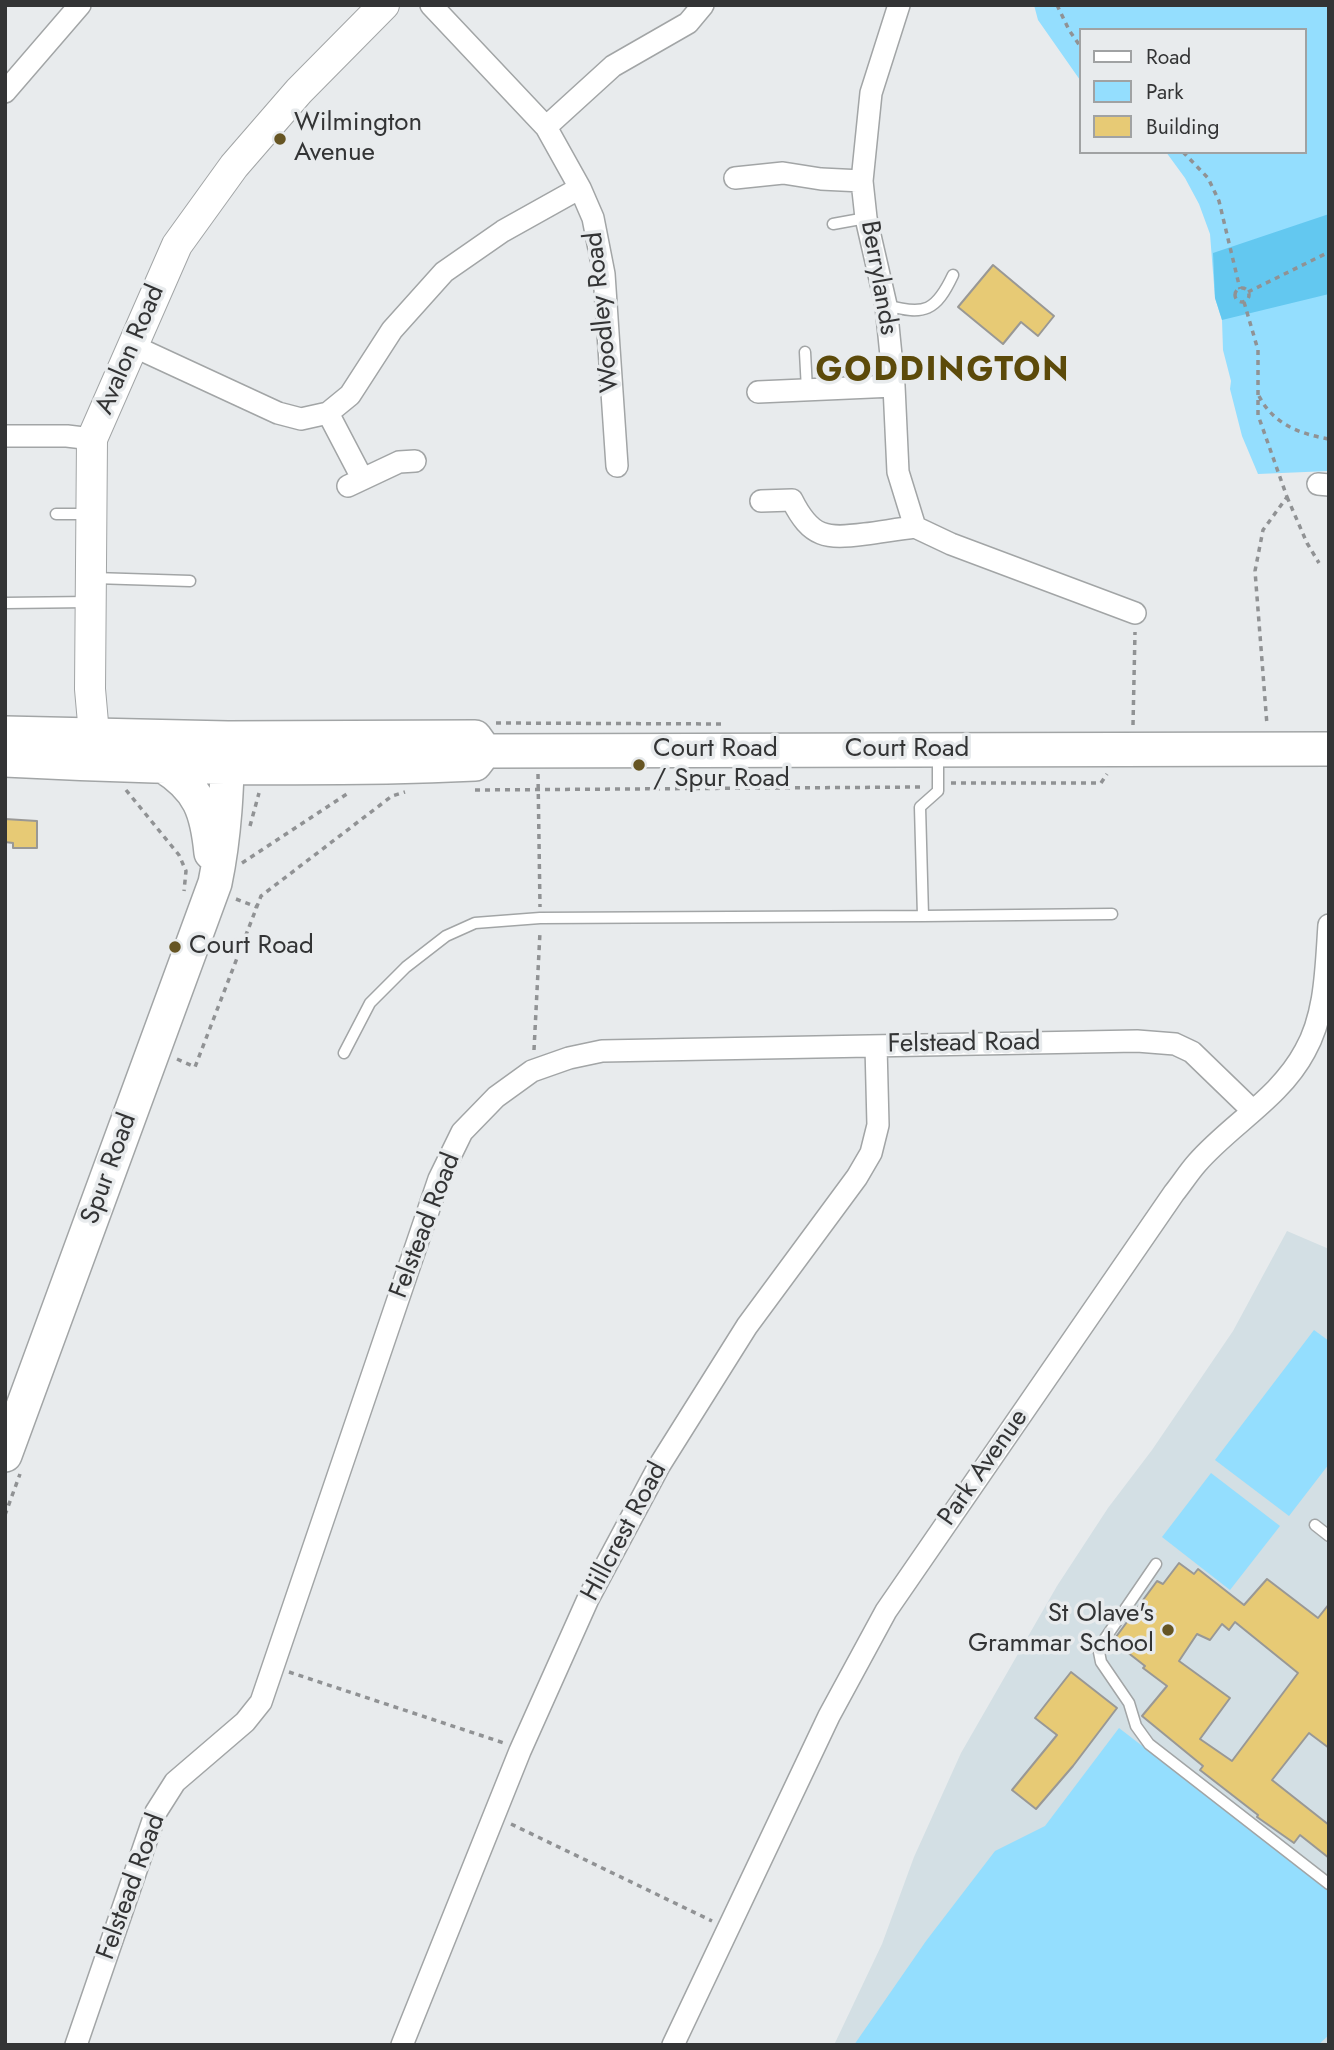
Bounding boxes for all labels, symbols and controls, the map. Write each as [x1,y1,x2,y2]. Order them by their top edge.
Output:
legend [1078,28,1306,154]
text: Road [1146,42,1191,72]
text: Park [1146,77,1183,107]
place label: Wilmington Avenue [294,108,422,170]
text: Building [1146,112,1219,142]
marker: Wilmington Avenue [272,131,288,147]
street label: Berrylands [853,218,903,338]
street label: Woodley Road [579,230,627,394]
street label: Avalon Road [90,281,172,419]
district label: GODDINGTON [817,352,1069,392]
place label: Court Road / Spur Road [653,734,790,796]
street label: Court Road [845,734,969,766]
marker: Court Road / Spur Road [631,757,647,773]
place label: Court Road [189,931,314,963]
marker: Court Road [167,939,183,955]
street label: Felstead Road [887,1027,1041,1061]
street label: Spur Road [76,1109,144,1229]
street label: Felstead Road [384,1149,468,1303]
street label: Park Avenue [932,1404,1036,1532]
street label: Hillcrest Road [575,1457,675,1607]
place label: St Olave's Grammar School [968,1599,1154,1660]
marker: St Olave's Grammar School [1160,1622,1176,1638]
street label: Felstead Road [91,1810,173,1964]

